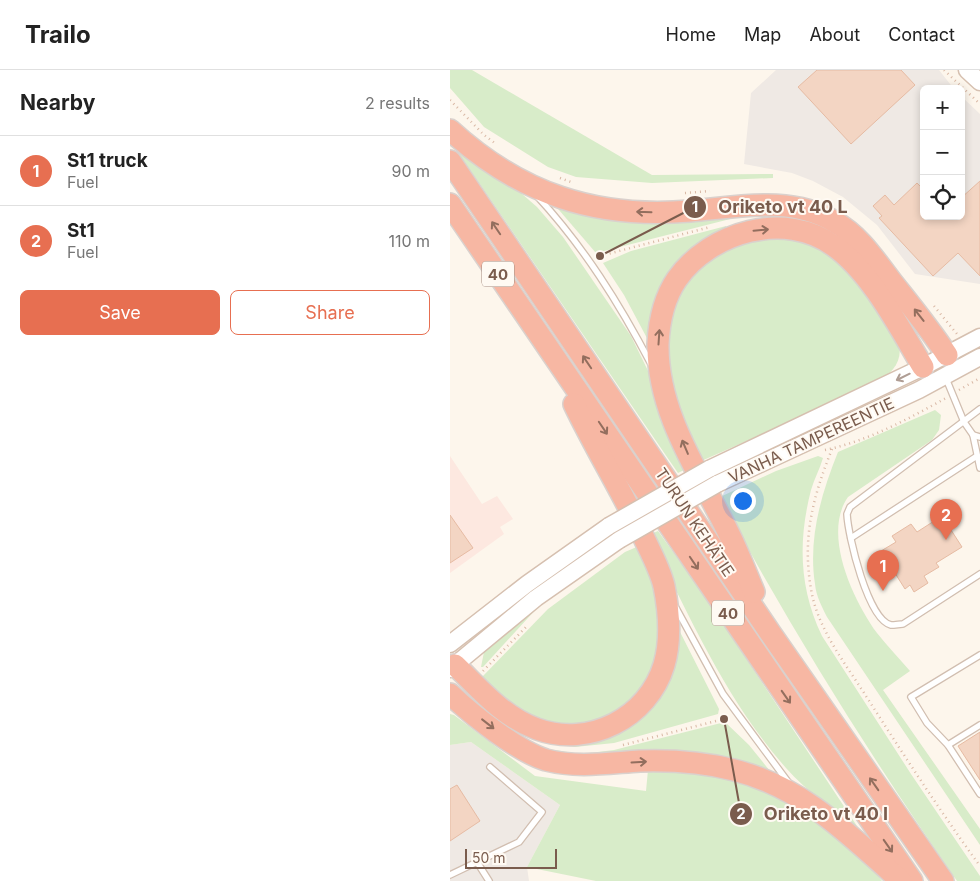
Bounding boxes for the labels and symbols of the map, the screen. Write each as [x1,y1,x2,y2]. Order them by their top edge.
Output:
callout: Oriketo vt 40 L [683,190,857,223]
text: Oriketo vt 40 L [718,196,848,217]
text: 1 [692,197,698,216]
one-way arrow [637,208,653,217]
one-way arrow [490,221,501,235]
one-way arrow [753,225,769,235]
road number: 40 [482,262,514,286]
one-way arrow [913,309,924,322]
one-way arrow [654,329,664,345]
one-way arrow [582,355,592,369]
one-way arrow [896,373,911,382]
street label: VANHA TAMPEREENTIE [725,393,897,487]
one-way arrow [598,421,608,435]
one-way arrow [679,440,689,455]
street label: TURUN KEHÄTIE [651,464,739,580]
your location [730,488,756,514]
pin: 2 [930,499,962,540]
pin: 1 [867,550,899,591]
one-way arrow [689,556,699,570]
road number: 40 [712,600,744,626]
one-way arrow [781,690,791,704]
one-way arrow [481,719,494,730]
one-way arrow [631,757,647,766]
one-way arrow [869,777,879,791]
callout: Oriketo vt 40 I [729,797,898,830]
text: Oriketo vt 40 I [764,803,888,824]
text: 2 [736,804,746,823]
one-way arrow [883,838,893,852]
scale bar [465,846,558,869]

